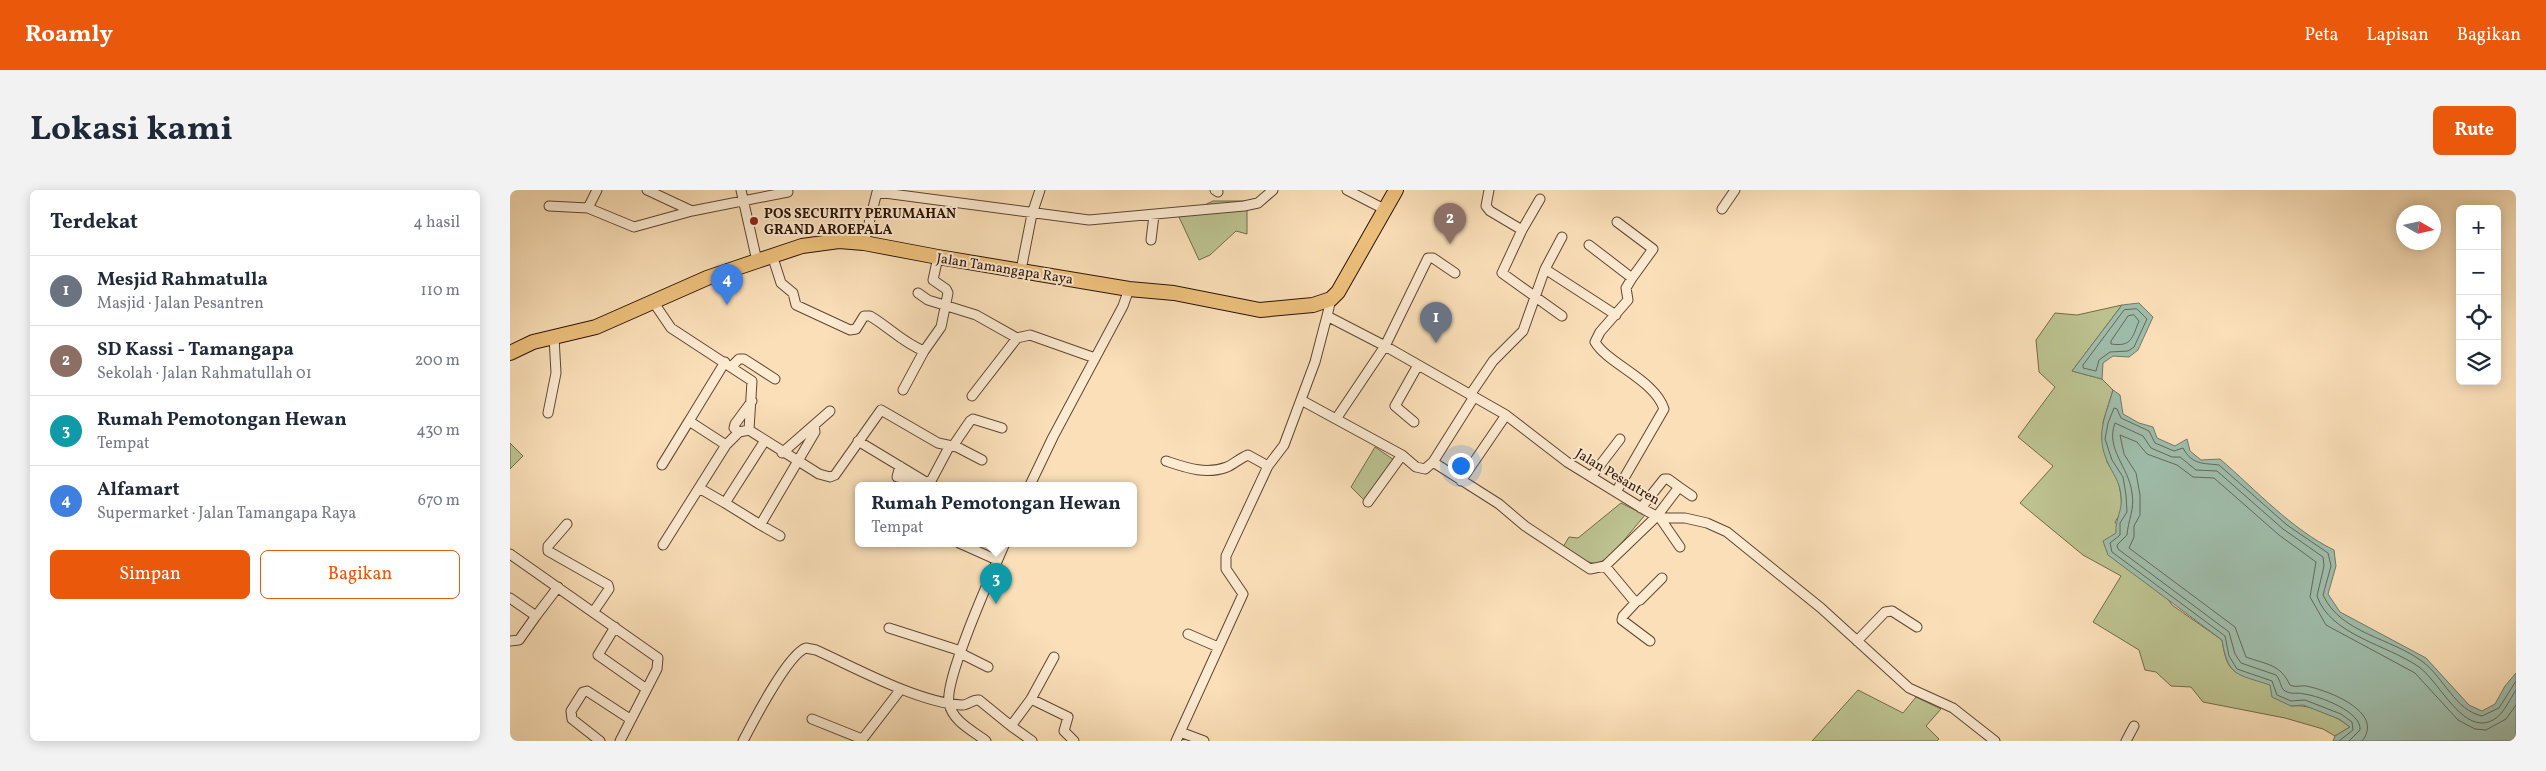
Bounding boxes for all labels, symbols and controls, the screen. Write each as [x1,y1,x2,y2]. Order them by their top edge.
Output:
text: Roamly [25,18,113,52]
text: Peta [2305,23,2338,48]
text: Lapisan [2366,23,2429,48]
text: Bagikan [2457,23,2521,48]
text: Lokasi kami [30,106,233,154]
button: Rute [2433,106,2516,155]
pin: 2 [1434,203,1466,244]
place label: POS SECURITY PERUMAHAN GRAND AROEPALA [764,205,956,240]
north arrow [2396,205,2441,250]
map controls [2456,205,2501,385]
button: + [2456,205,2501,250]
text: Terdekat [50,208,138,237]
text: 4 hasil [413,212,460,234]
marker: POS SECURITY PERUMAHAN GRAND AROEPALA [748,215,760,227]
street label: Jalan Tamangapa Raya [935,249,1074,290]
button: − [2456,250,2501,295]
pin: 4 [711,264,743,305]
text: Mesjid Rahmatulla [97,267,268,293]
text: 1 [63,280,69,302]
text: 110 m [421,280,460,302]
text: Masjid · Jalan Pesantren [97,293,264,315]
button: locate [2456,295,2501,340]
pin: 1 [1420,302,1452,343]
text: SD Kassi - Tamangapa [97,337,294,363]
button: layers [2456,340,2501,385]
text: 2 [62,350,70,372]
text: 200 m [415,350,460,372]
text: Sekolah · Jalan Rahmatullah 01 [97,363,312,385]
text: Rumah Pemotongan Hewan [97,407,347,433]
text: 3 [62,420,70,442]
text: 430 m [416,420,460,442]
text: Tempat [97,433,150,455]
street label: Jalan Pesantren [1571,445,1663,510]
your location [1448,453,1474,479]
text: Alfamart [97,477,180,503]
popup [855,482,1137,547]
text: 4 [61,490,71,512]
text: 670 m [418,490,460,512]
text: Rumah Pemotongan Hewan [871,491,1121,517]
text: Supermarket · Jalan Tamangapa Raya [97,503,356,525]
text: Tempat [871,517,924,539]
button: Simpan [50,550,250,599]
button: Bagikan [260,550,460,599]
pin: 3 [980,563,1012,604]

